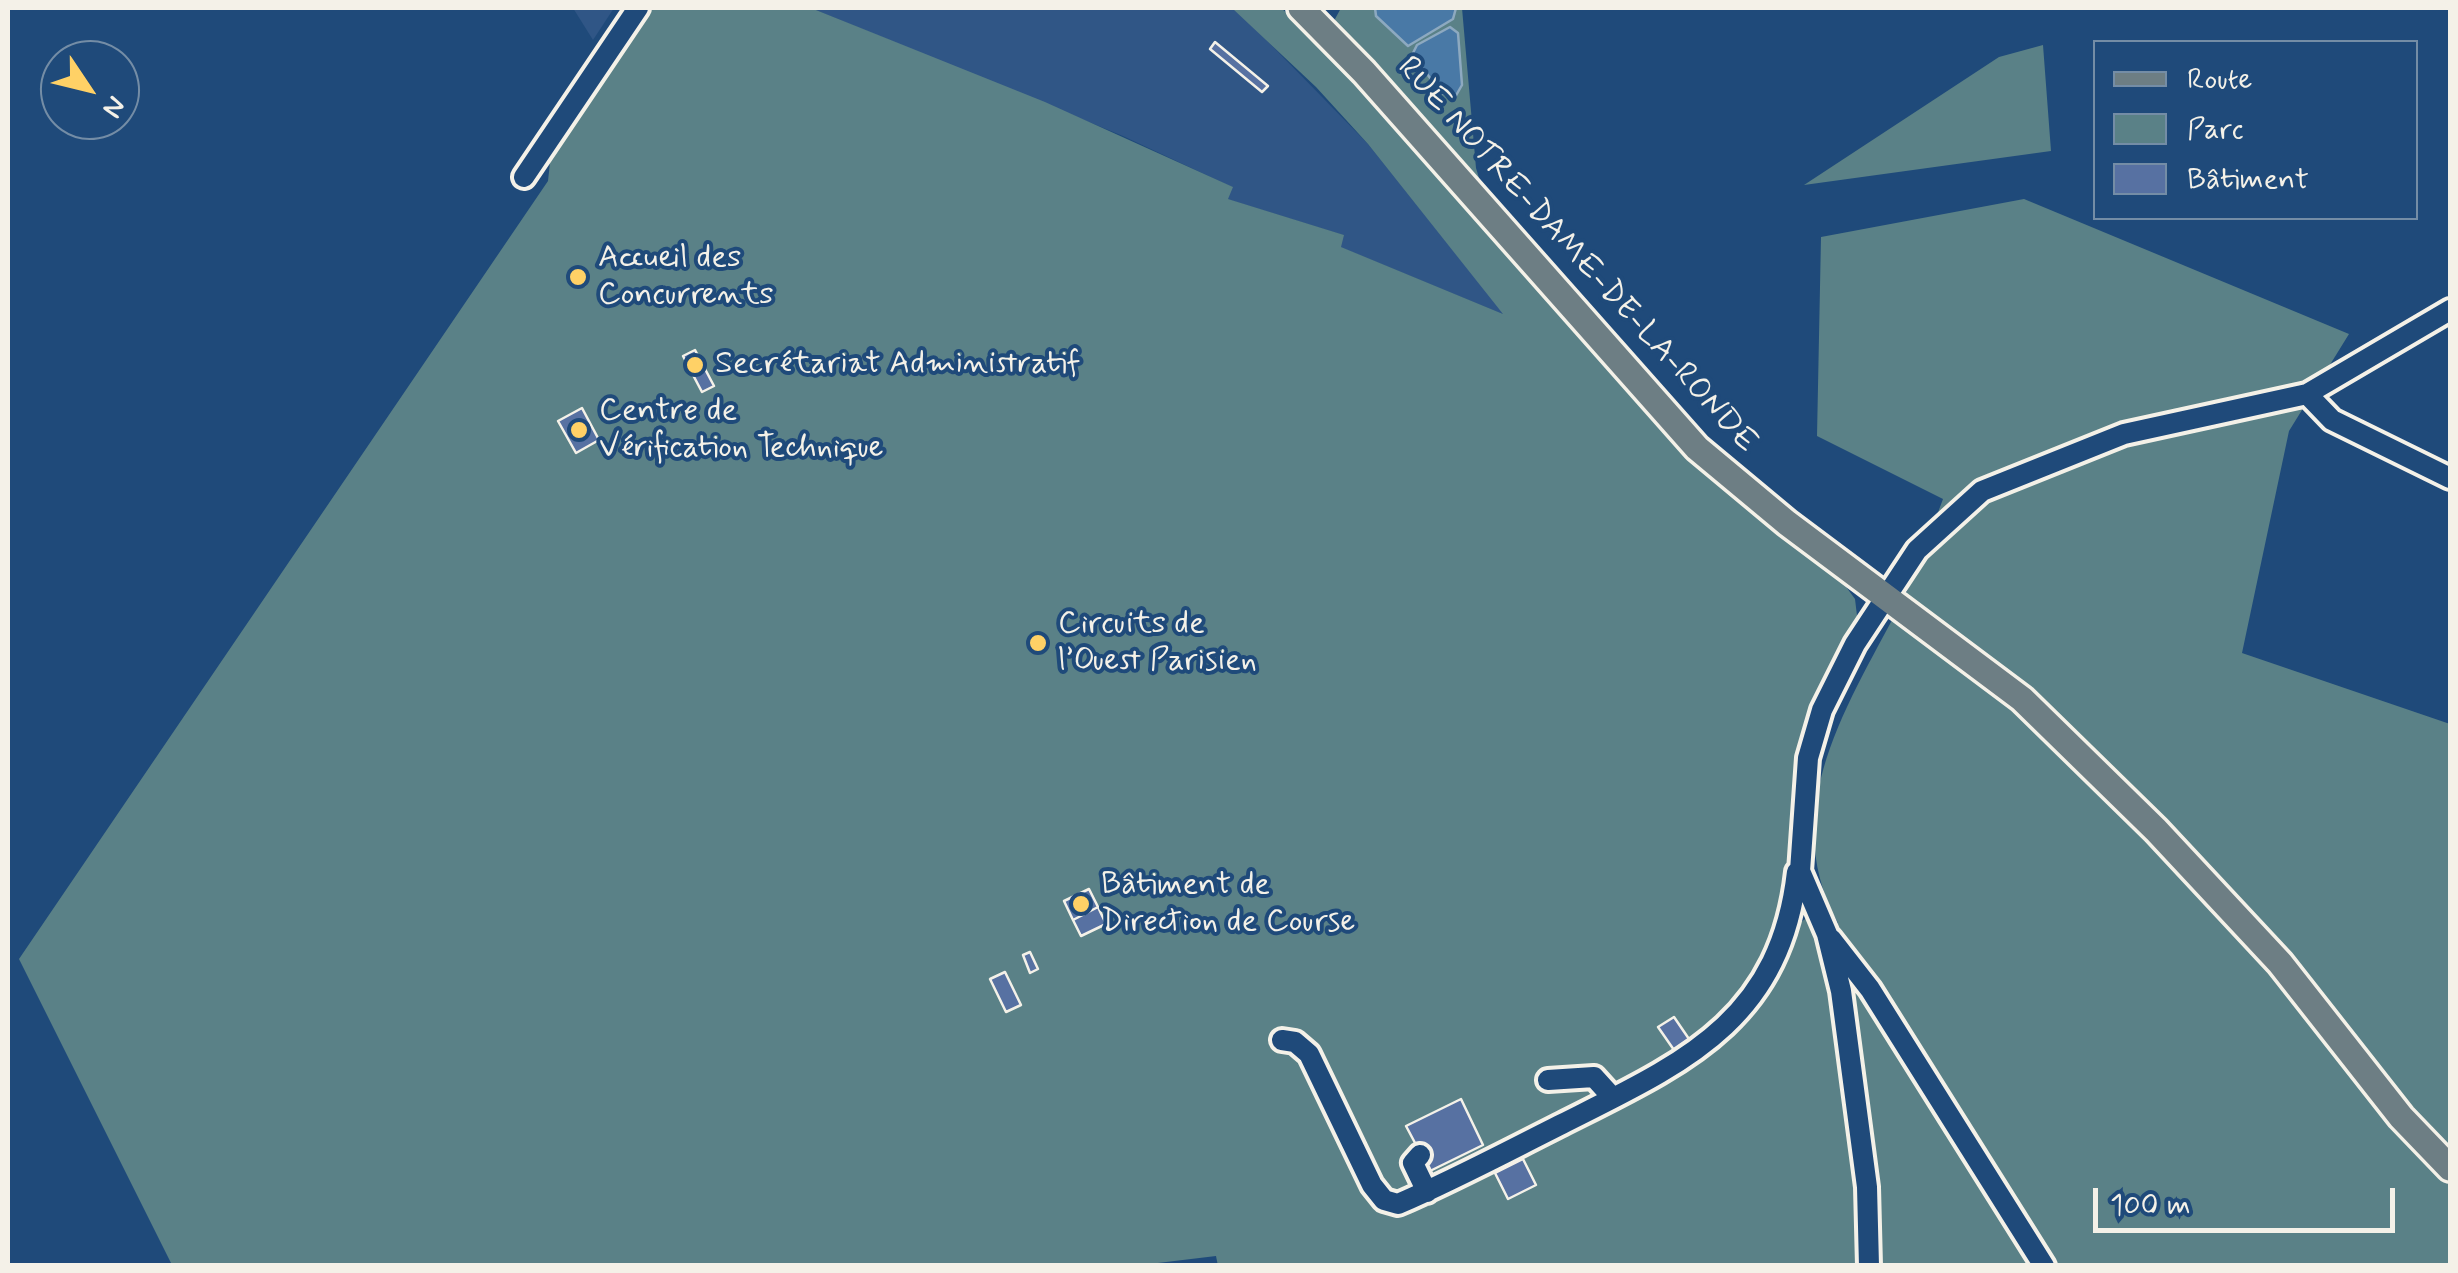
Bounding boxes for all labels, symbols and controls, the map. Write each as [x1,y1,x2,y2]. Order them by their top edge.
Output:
north arrow [40,40,140,140]
legend [2093,40,2418,220]
street label: RUE NOTRE-DAME-DE-LA-RONDE [1388,50,1764,462]
text: Route [2187,60,2252,99]
text: N [93,88,134,125]
text: Parc [2187,110,2244,149]
text: Bâtiment [2187,160,2309,199]
place label: Accueil des Concurrents [598,240,773,315]
marker: Accueil des Concurrents [567,266,589,288]
place label: Secrétariat Administratif [715,346,1081,384]
marker: Secrétariat Administratif [684,354,706,376]
place label: Centre de Vérification Technique [599,393,884,468]
marker: Centre de Vérification Technique [568,419,590,441]
place label: Circuits de l’Ouest Parisien [1058,606,1257,681]
marker: Circuits de l’Ouest Parisien [1027,632,1049,654]
place label: Bâtiment de Direction de Course [1101,867,1355,942]
marker: Bâtiment de Direction de Course [1070,893,1092,915]
scale bar [2098,1168,2400,1230]
text: 100 m [2110,1186,2191,1225]

